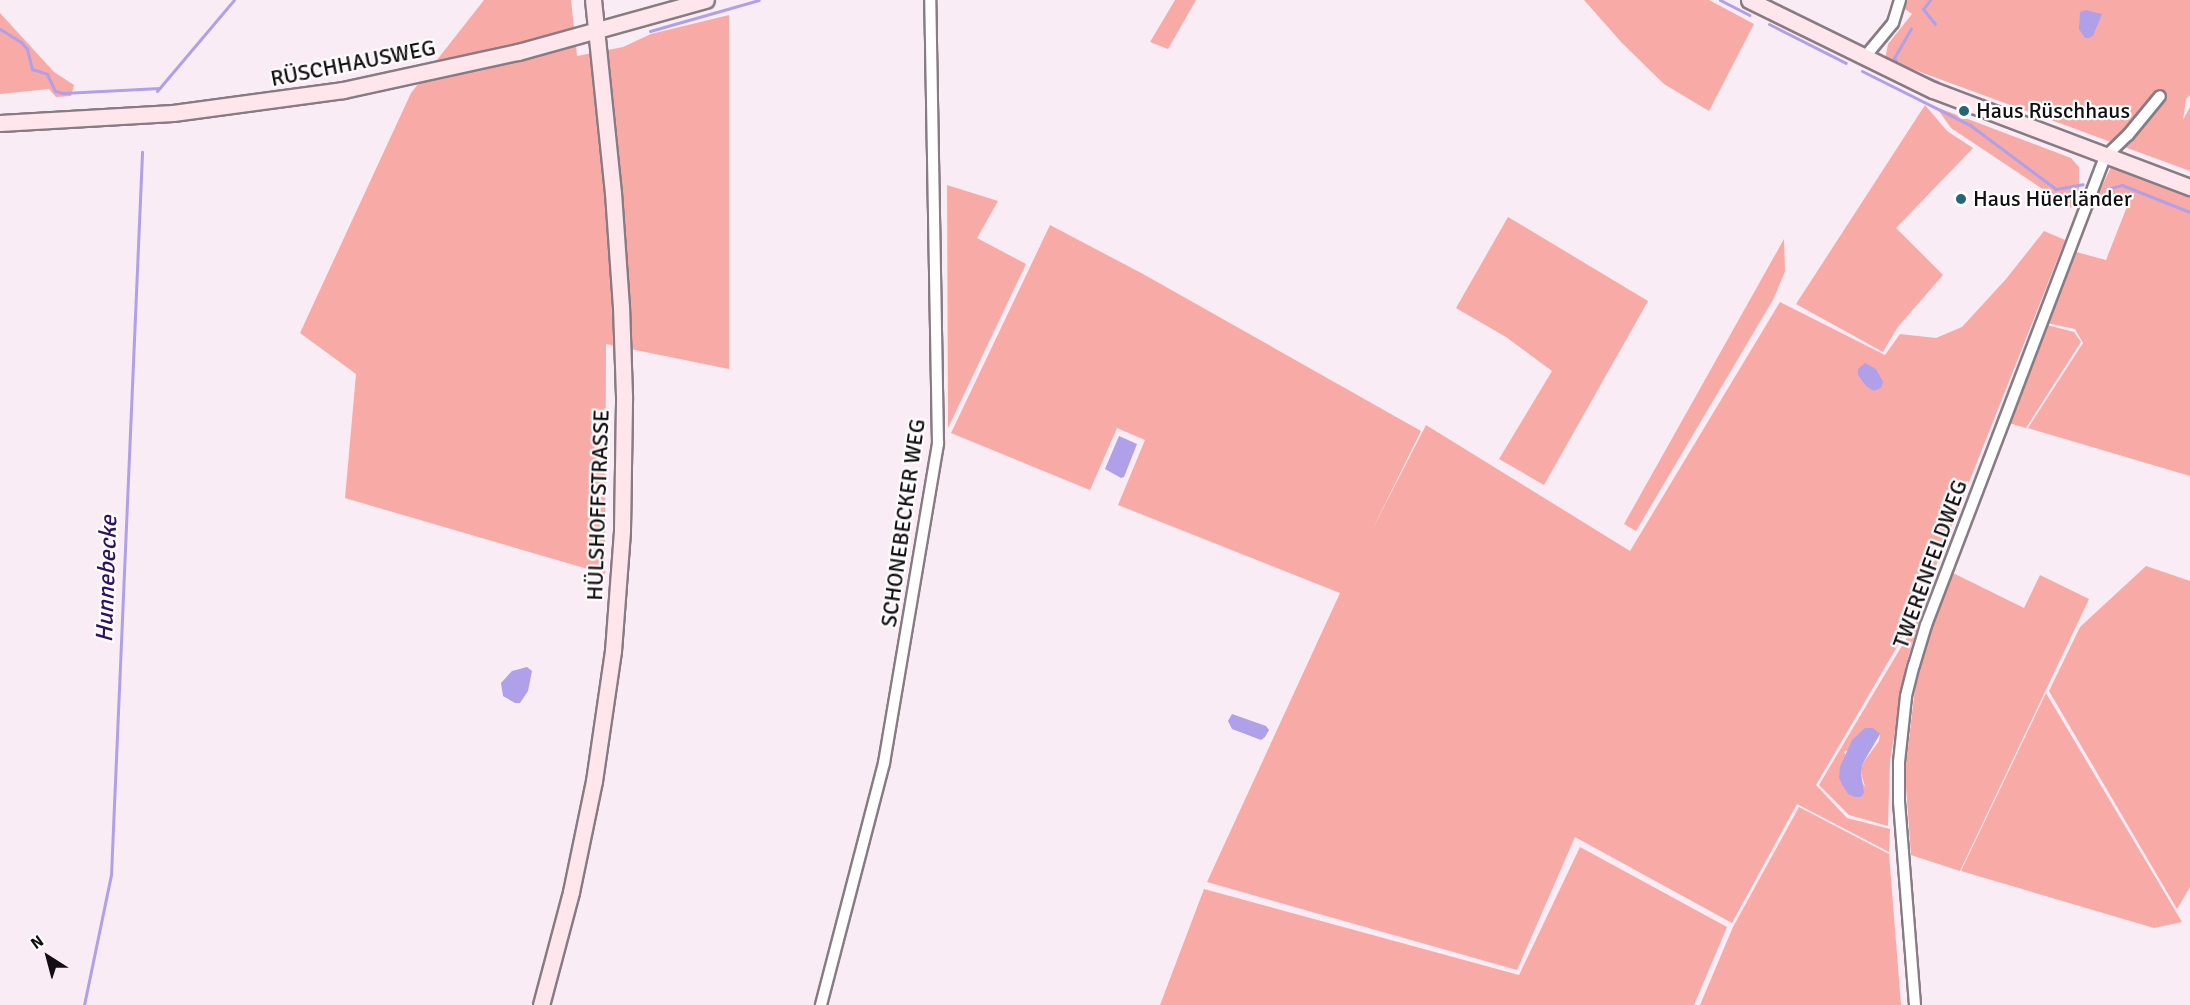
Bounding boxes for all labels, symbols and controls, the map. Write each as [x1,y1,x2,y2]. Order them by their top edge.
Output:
street label: RÜSCHHAUSWEG [268,34,438,92]
place label: Haus Rüschhaus [1976,98,2130,124]
marker: Haus Rüschhaus [1957,104,1971,118]
place label: Haus Hüerländer [1973,186,2132,212]
marker: Haus Hüerländer [1954,192,1968,206]
street label: HÜLSHOFFSTRASSE [581,409,615,601]
street label: SCHONEBECKER WEG [875,417,931,629]
street label: TWERENFELDWEG [1887,476,1973,652]
water label: Hunnebecke [90,515,124,643]
north arrow [18,927,78,987]
text: N [27,931,48,954]

